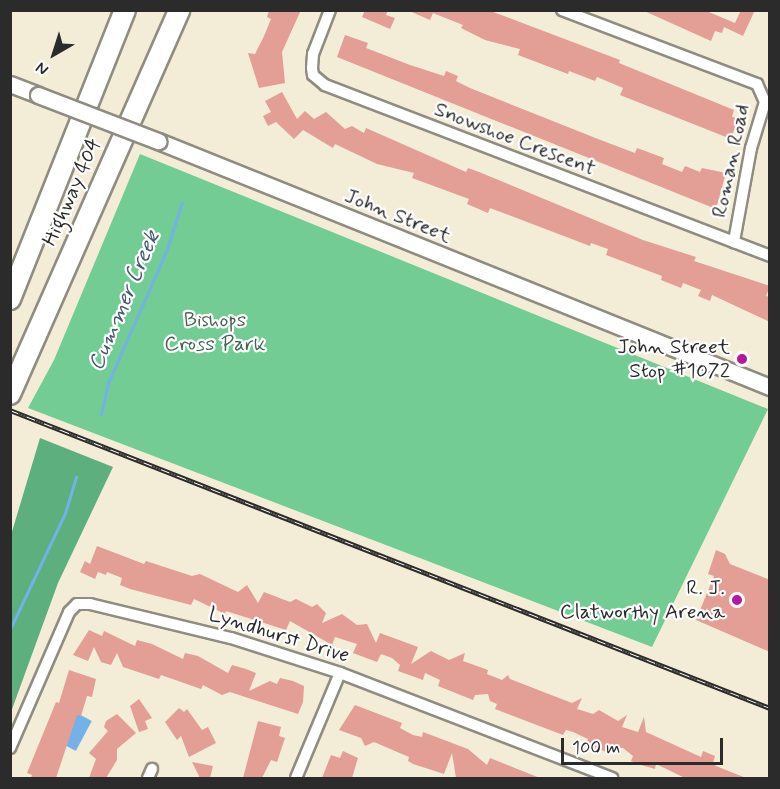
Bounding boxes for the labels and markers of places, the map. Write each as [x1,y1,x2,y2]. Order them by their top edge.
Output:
place label: John Street Stop #1072 [617,334,730,384]
marker: John Street Stop #1072 [735,352,749,366]
place label: R. J. Clatworthy Arena [564,575,725,625]
marker: R. J. Clatworthy Arena [730,593,744,607]

